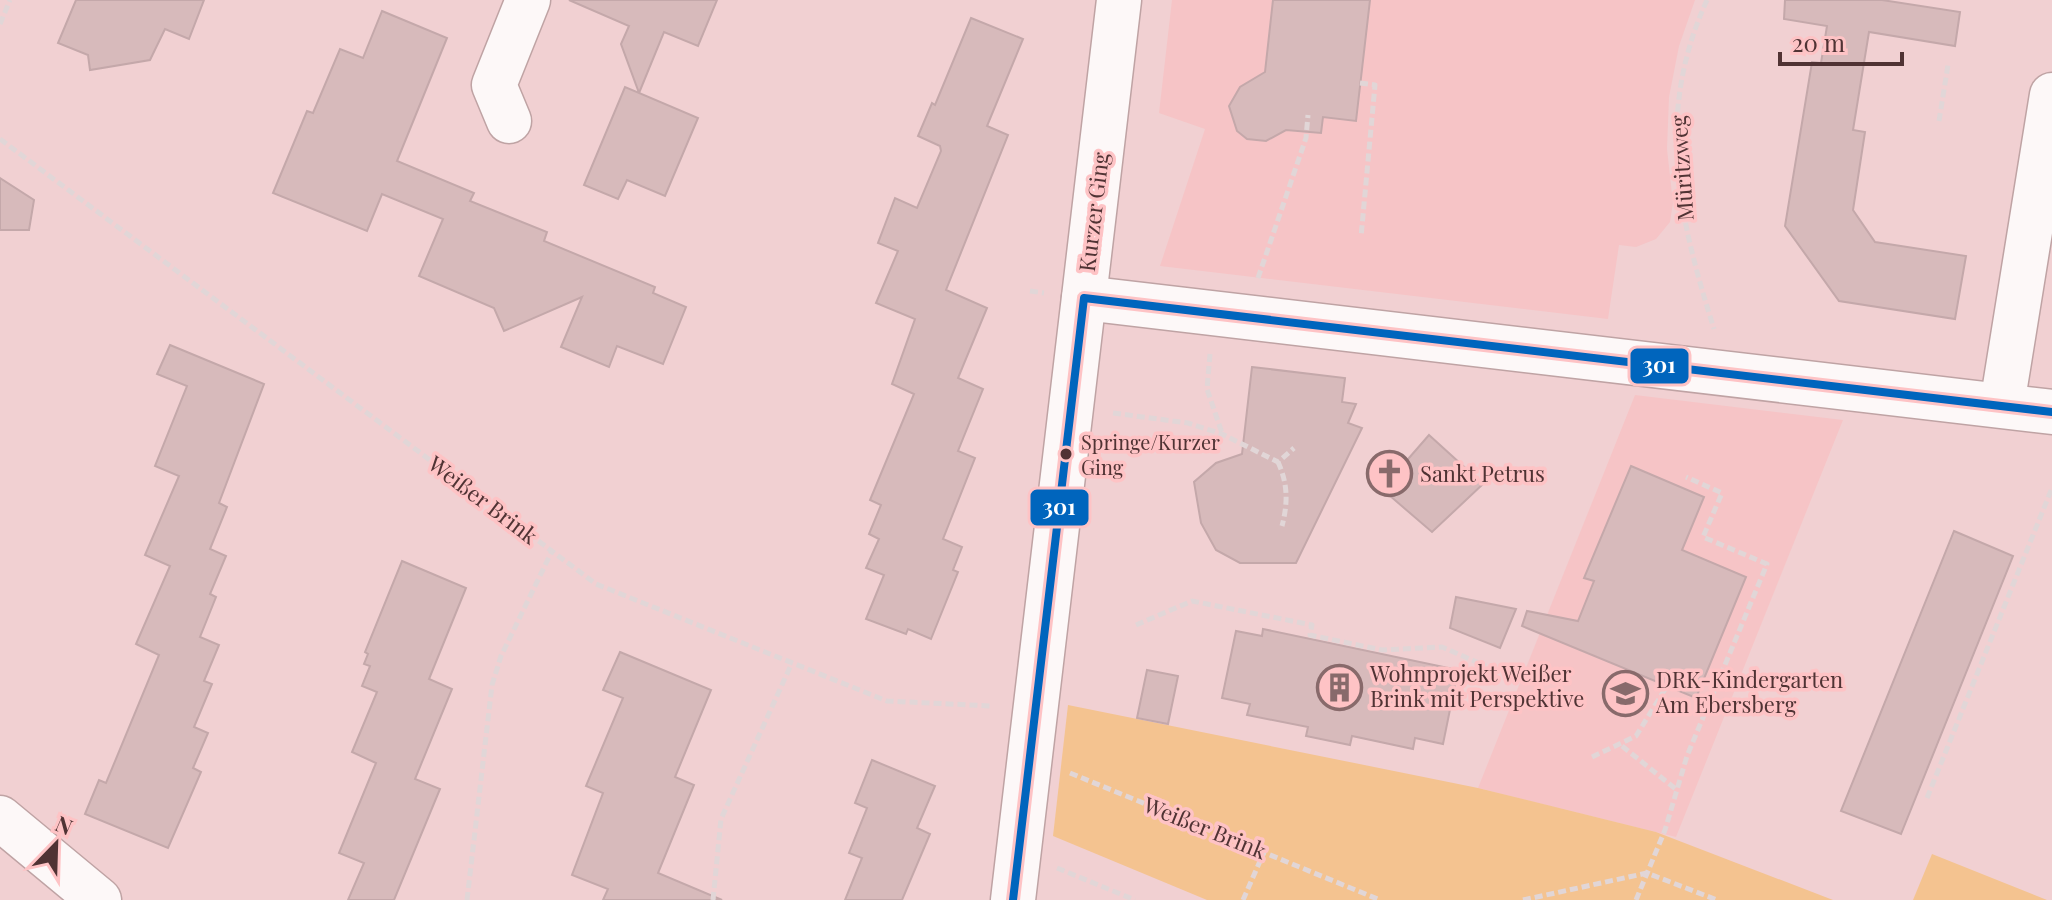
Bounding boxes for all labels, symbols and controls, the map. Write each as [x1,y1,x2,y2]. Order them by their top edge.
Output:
scale bar [1780,16,1902,66]
text: 20 m [1792,26,1845,58]
street label: Müritzweg [1662,114,1700,222]
street label: Kurzer Ging [1071,150,1115,273]
line badge: 301 [1629,347,1690,385]
text: 301 [1642,349,1676,379]
place label: Springe/Kurzer Ging [1081,428,1220,480]
marker: Springe/Kurzer Ging [1058,446,1074,462]
street label: Weißer Brink [422,448,544,550]
church icon: Sankt Petrus [1365,450,1413,498]
place label: Sankt Petrus [1420,458,1545,488]
line badge: 301 [1029,488,1090,527]
text: 301 [1042,491,1076,521]
place label: Wohnprojekt Weißer Brink mit Perspektive [1369,658,1584,713]
building icon: Wohnprojekt Weißer Brink mit Perspektive [1315,663,1363,711]
place label: DRK-Kindergarten Am Ebersberg [1655,664,1843,719]
school or university icon: DRK-Kindergarten Am Ebersberg [1601,669,1649,717]
street label: Weißer Brink [1139,788,1271,865]
north arrow [16,804,96,884]
text: N [51,808,77,842]

